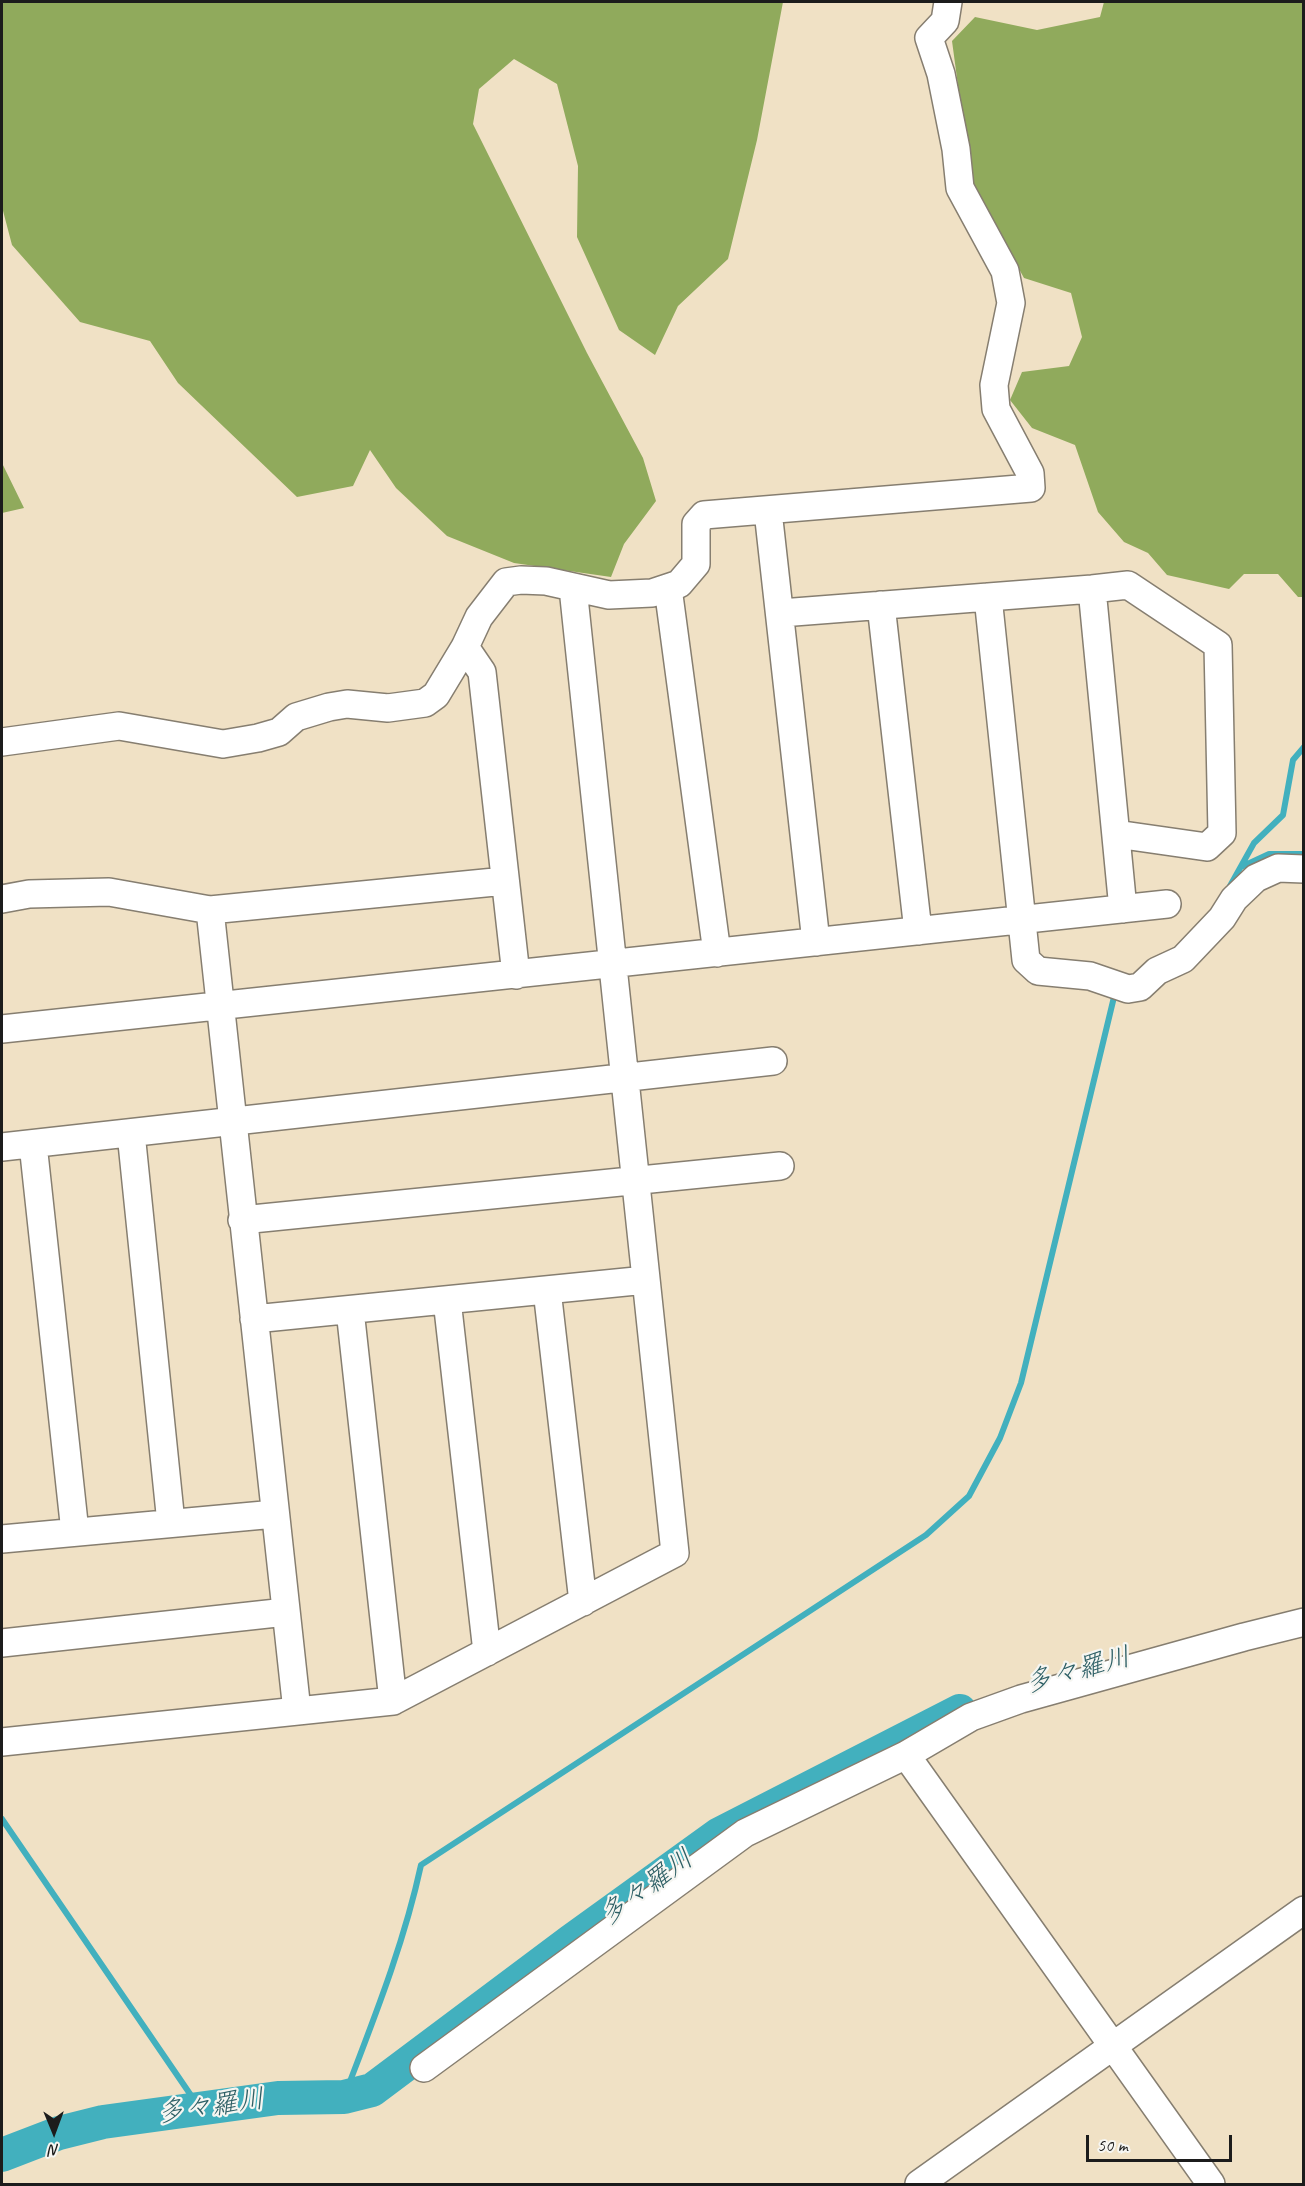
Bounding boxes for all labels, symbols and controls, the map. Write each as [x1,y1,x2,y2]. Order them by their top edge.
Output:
water label: 多々羅川 [1022,1641,1134,1701]
water label: 多々羅川 [594,1843,700,1933]
water label: 多々羅川 [155,2083,267,2131]
north arrow [24,2102,84,2162]
scale bar [1089,2123,1234,2161]
text: 50 m [1097,2134,1128,2156]
text: N [49,2140,59,2160]

